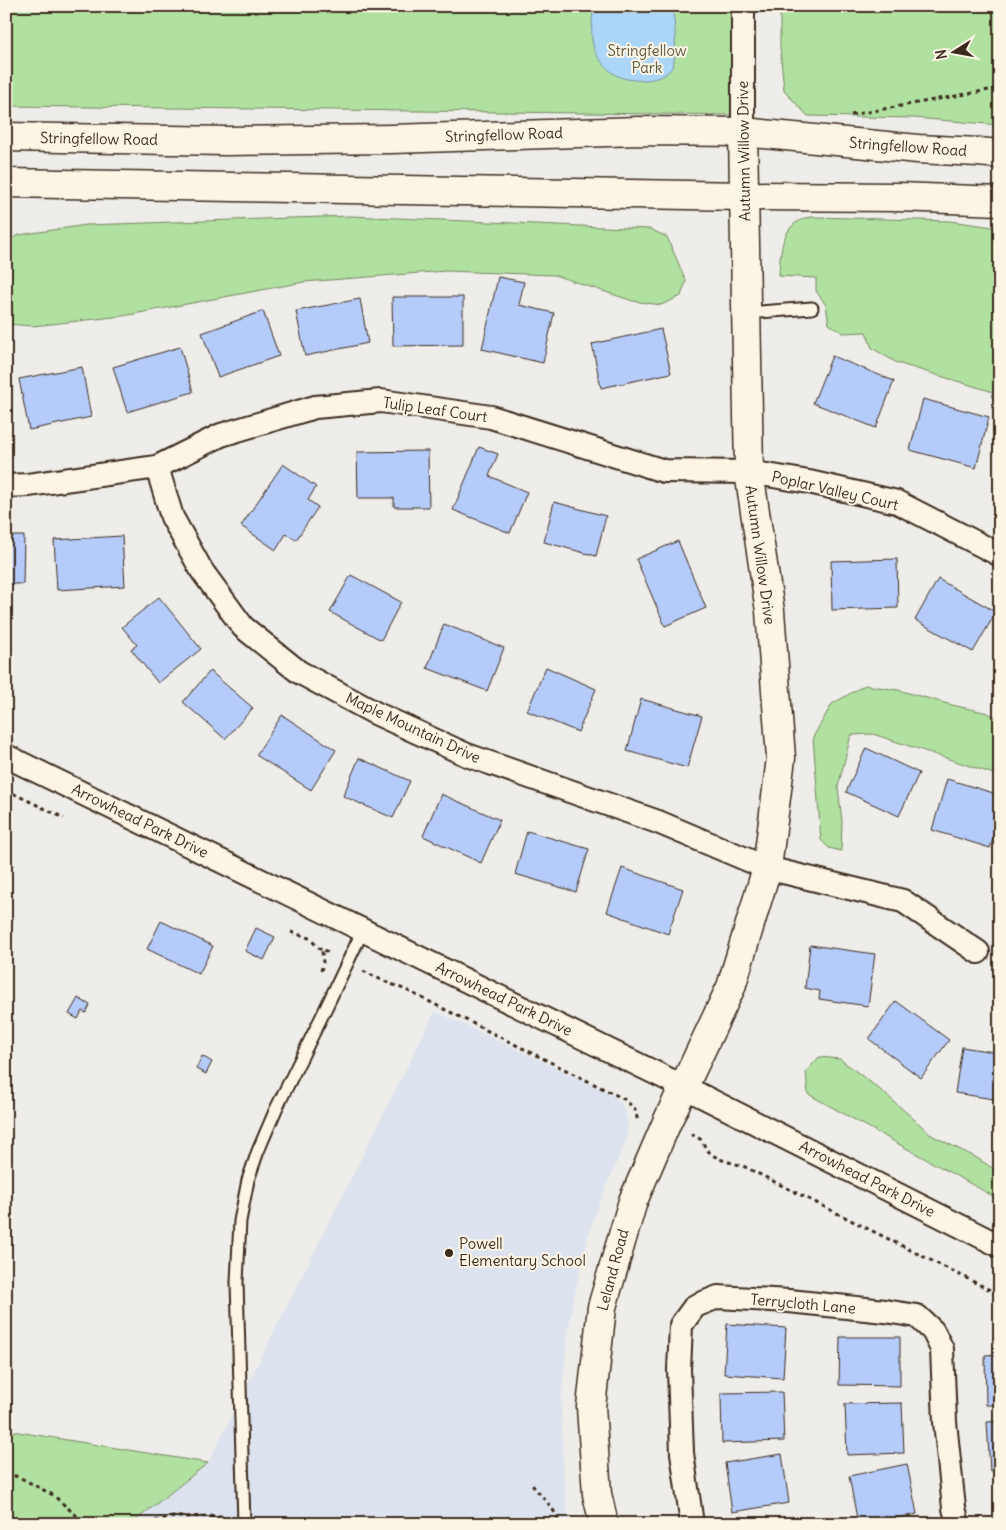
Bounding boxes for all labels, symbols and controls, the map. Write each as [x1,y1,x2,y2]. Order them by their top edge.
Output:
north arrow [928,28,978,78]
park label: Stringfellow Park [607,41,687,77]
text: N [931,48,951,61]
street label: Autumn Willow Drive [733,81,754,221]
street label: Stringfellow Road [445,123,563,146]
street label: Stringfellow Road [40,128,158,149]
street label: Stringfellow Road [849,133,968,160]
street label: Tulip Leaf Court [382,393,489,426]
street label: Poplar Valley Court [770,467,900,514]
street label: Autumn Willow Drive [741,484,780,626]
street label: Maple Mountain Drive [343,688,484,767]
street label: Arrowhead Park Drive [69,779,212,862]
street label: Arrowhead Park Drive [433,957,576,1040]
street label: Arrowhead Park Drive [796,1136,938,1221]
street label: Leland Road [592,1227,633,1313]
place label: Powell Elementary School [459,1234,586,1270]
marker: Powell Elementary School [443,1247,455,1259]
street label: Terrycloth Lane [750,1289,856,1318]

